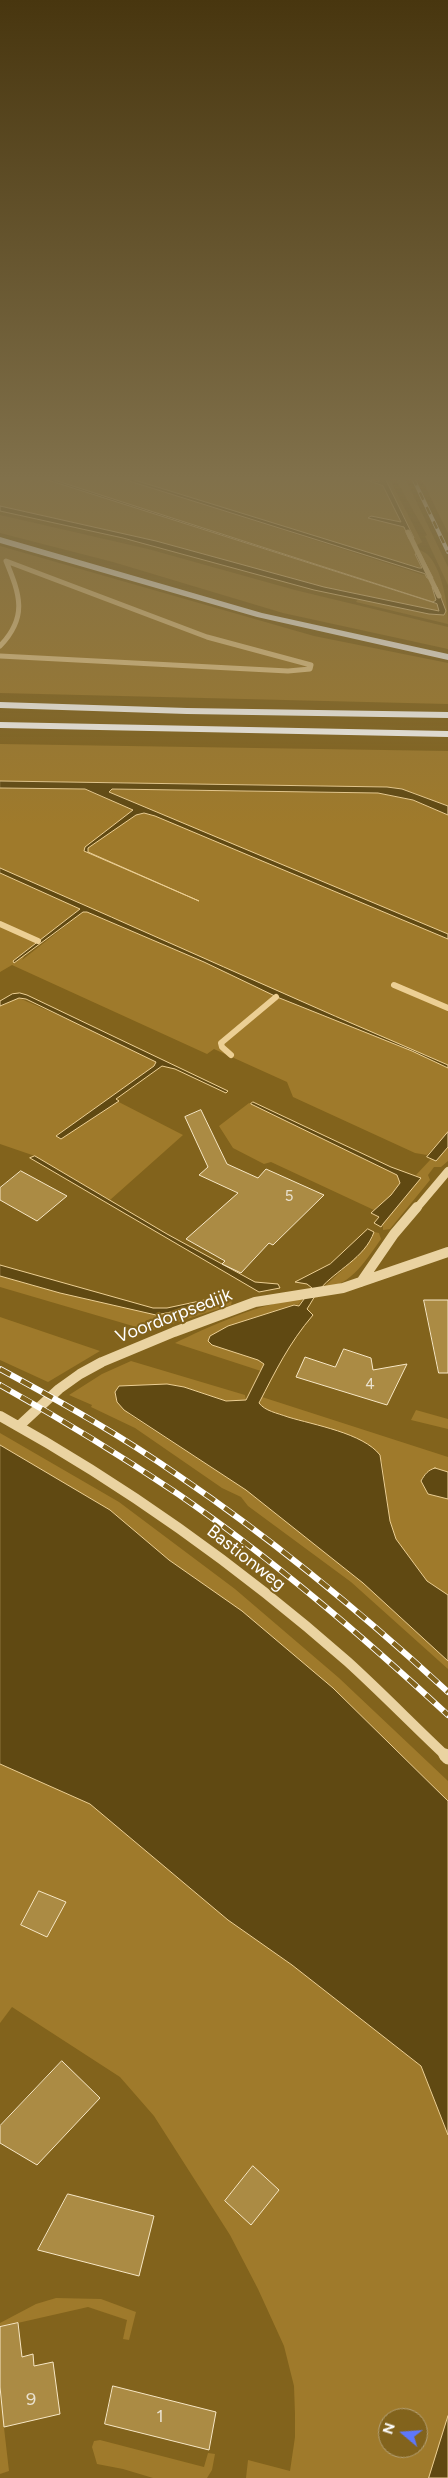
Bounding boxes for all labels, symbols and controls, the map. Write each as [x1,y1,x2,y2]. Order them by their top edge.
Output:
house number: 5 [285,1188,293,1206]
street label: Voordorpsedijk [113,1284,235,1348]
house number: 4 [365,1376,375,1394]
street label: Bastionweg [202,1520,290,1596]
house number: 9 [26,2389,36,2411]
house number: 1 [156,2406,164,2428]
north arrow [378,2408,428,2458]
text: N [379,2421,399,2436]

